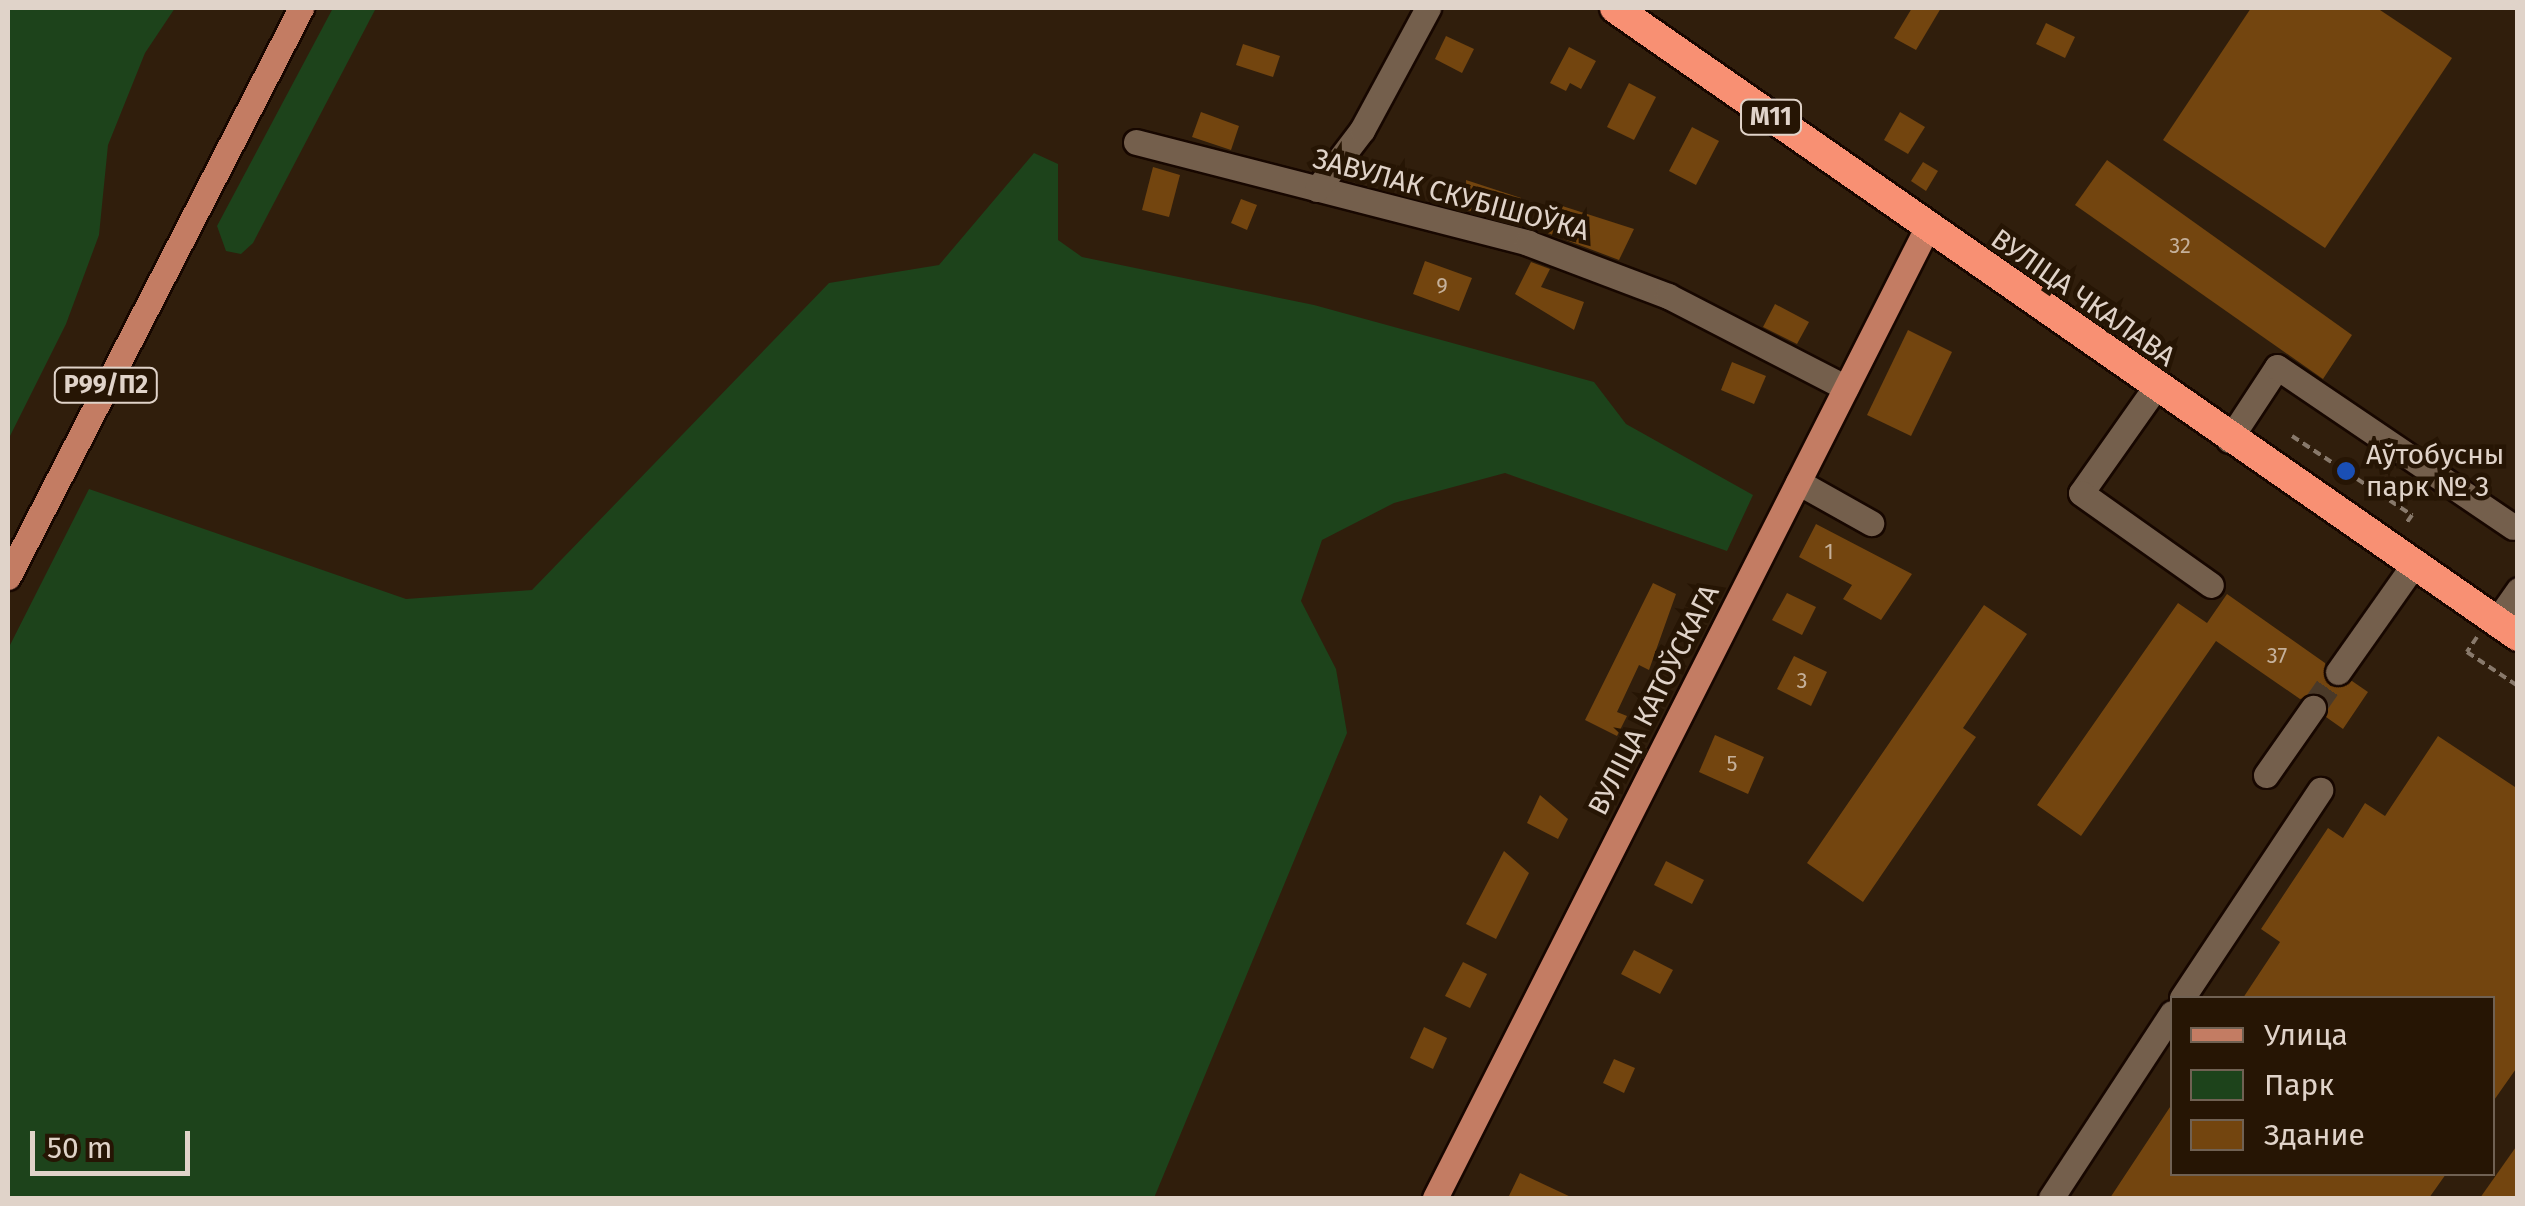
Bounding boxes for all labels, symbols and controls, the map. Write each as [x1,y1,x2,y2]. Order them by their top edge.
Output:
road number: М11 [1738,97,1804,137]
street label: ЗАВУЛАК СКУБІШОЎКА [1309,142,1593,248]
street label: ВУЛІЦА ЧКАЛАВА [1985,222,2181,374]
house number: 32 [2169,233,2191,259]
house number: 9 [1436,273,1448,299]
road number: Р99/П2 [54,365,158,405]
place label: Аўтобусны парк № 3 [2366,438,2504,504]
marker: Аўтобусны парк № 3 [2335,460,2357,482]
house number: 1 [1824,539,1834,565]
street label: ВУЛІЦА КАТОЎСКАГА [1581,579,1727,821]
house number: 37 [2267,643,2287,669]
house number: 3 [1797,668,1807,694]
house number: 5 [1726,751,1738,777]
legend [2170,996,2495,1176]
text: Улица [2264,1017,2348,1053]
text: Парк [2264,1067,2334,1103]
scale bar [35,1111,195,1173]
text: Здание [2264,1117,2365,1153]
text: 50 m [47,1130,112,1166]

